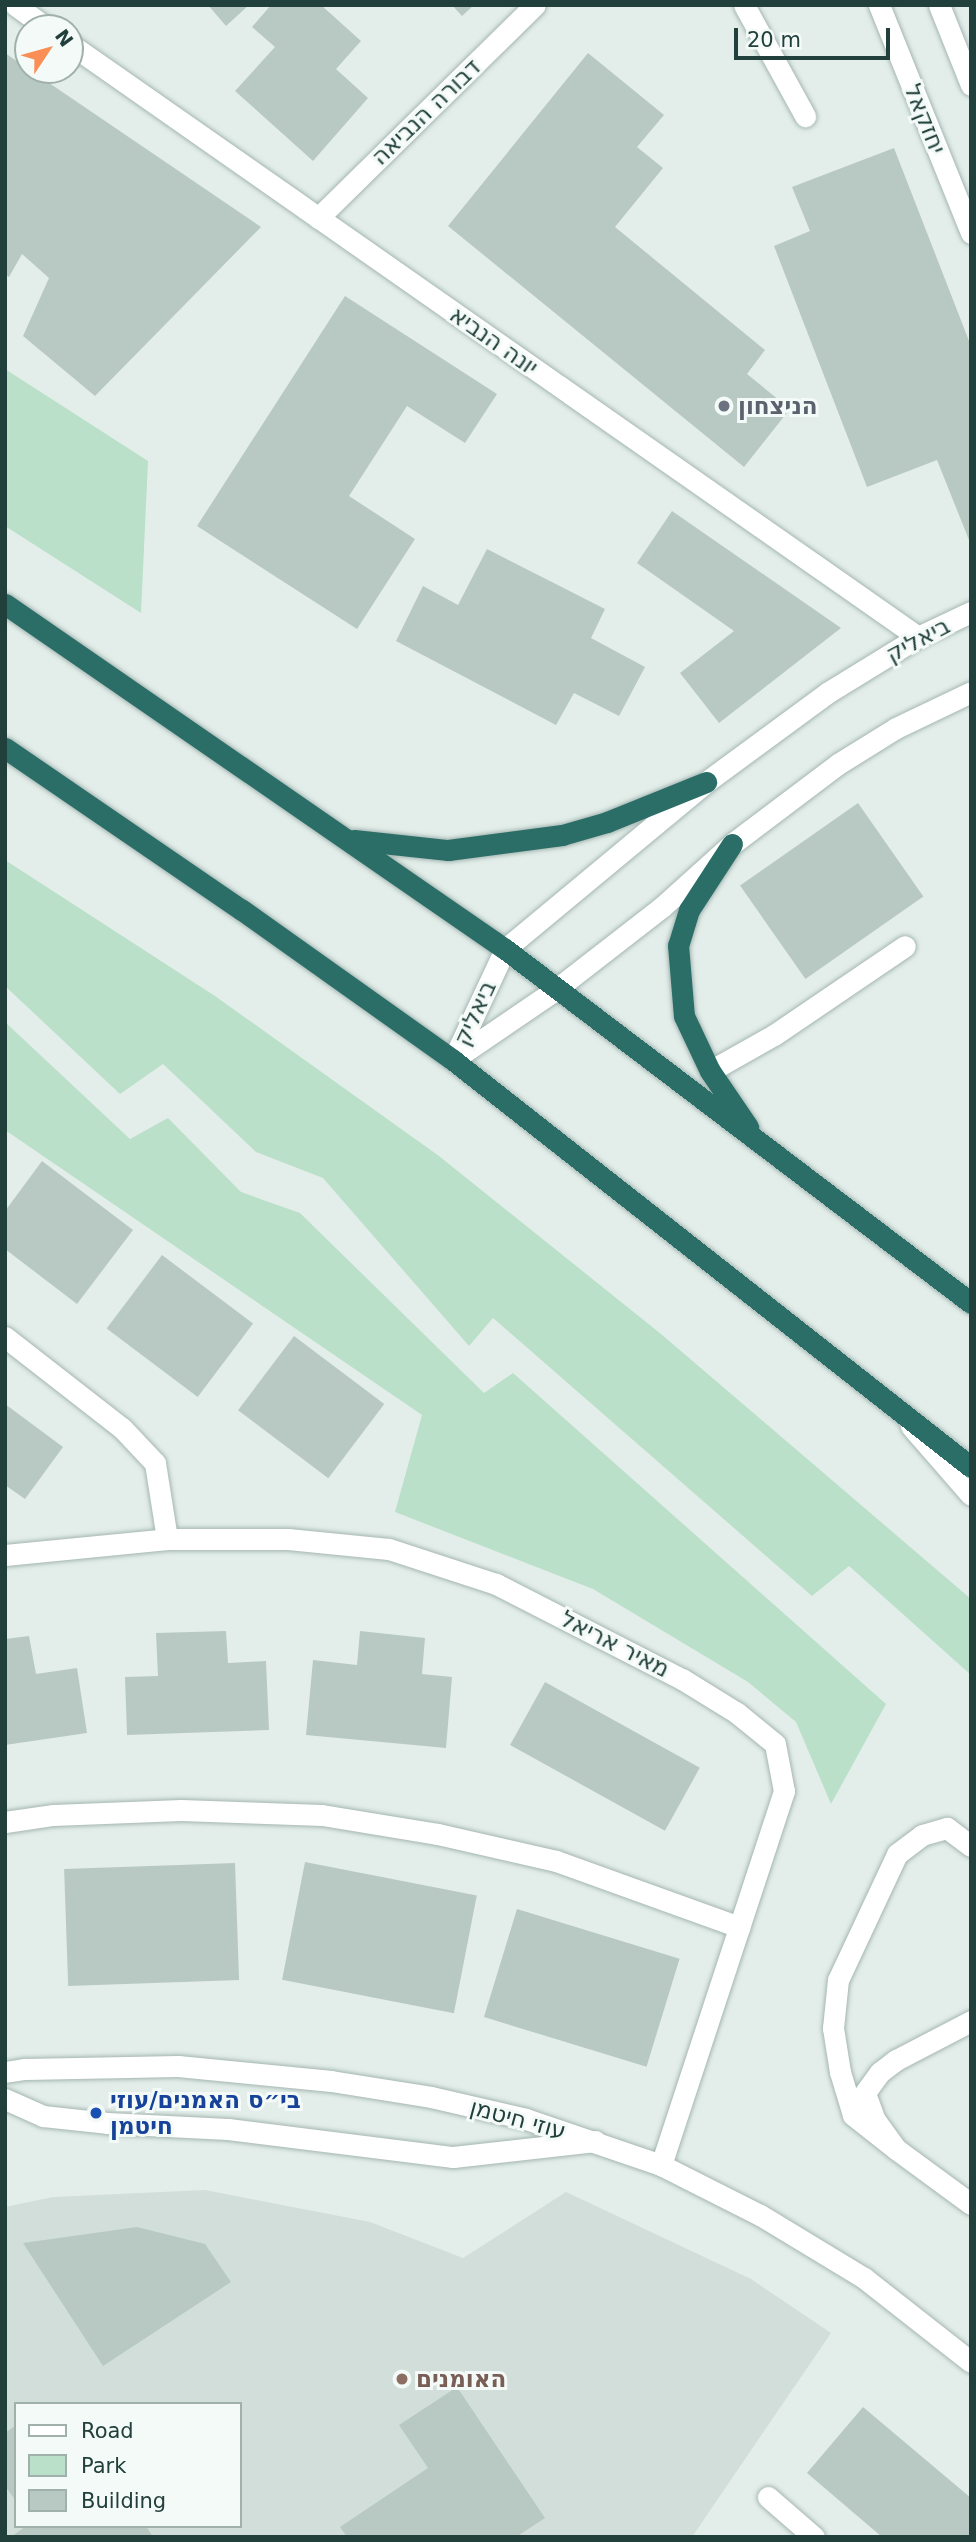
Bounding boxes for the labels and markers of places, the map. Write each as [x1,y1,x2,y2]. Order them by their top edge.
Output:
place label: הניצחון [738,392,818,420]
marker: הניצחון [716,398,732,414]
place label: בי״ס האמנים/עוזי חיטמן [110,2086,301,2140]
marker: בי״ס האמנים/עוזי חיטמן [88,2105,104,2121]
place label: האומנים [416,2365,506,2393]
marker: האומנים [394,2371,410,2387]

